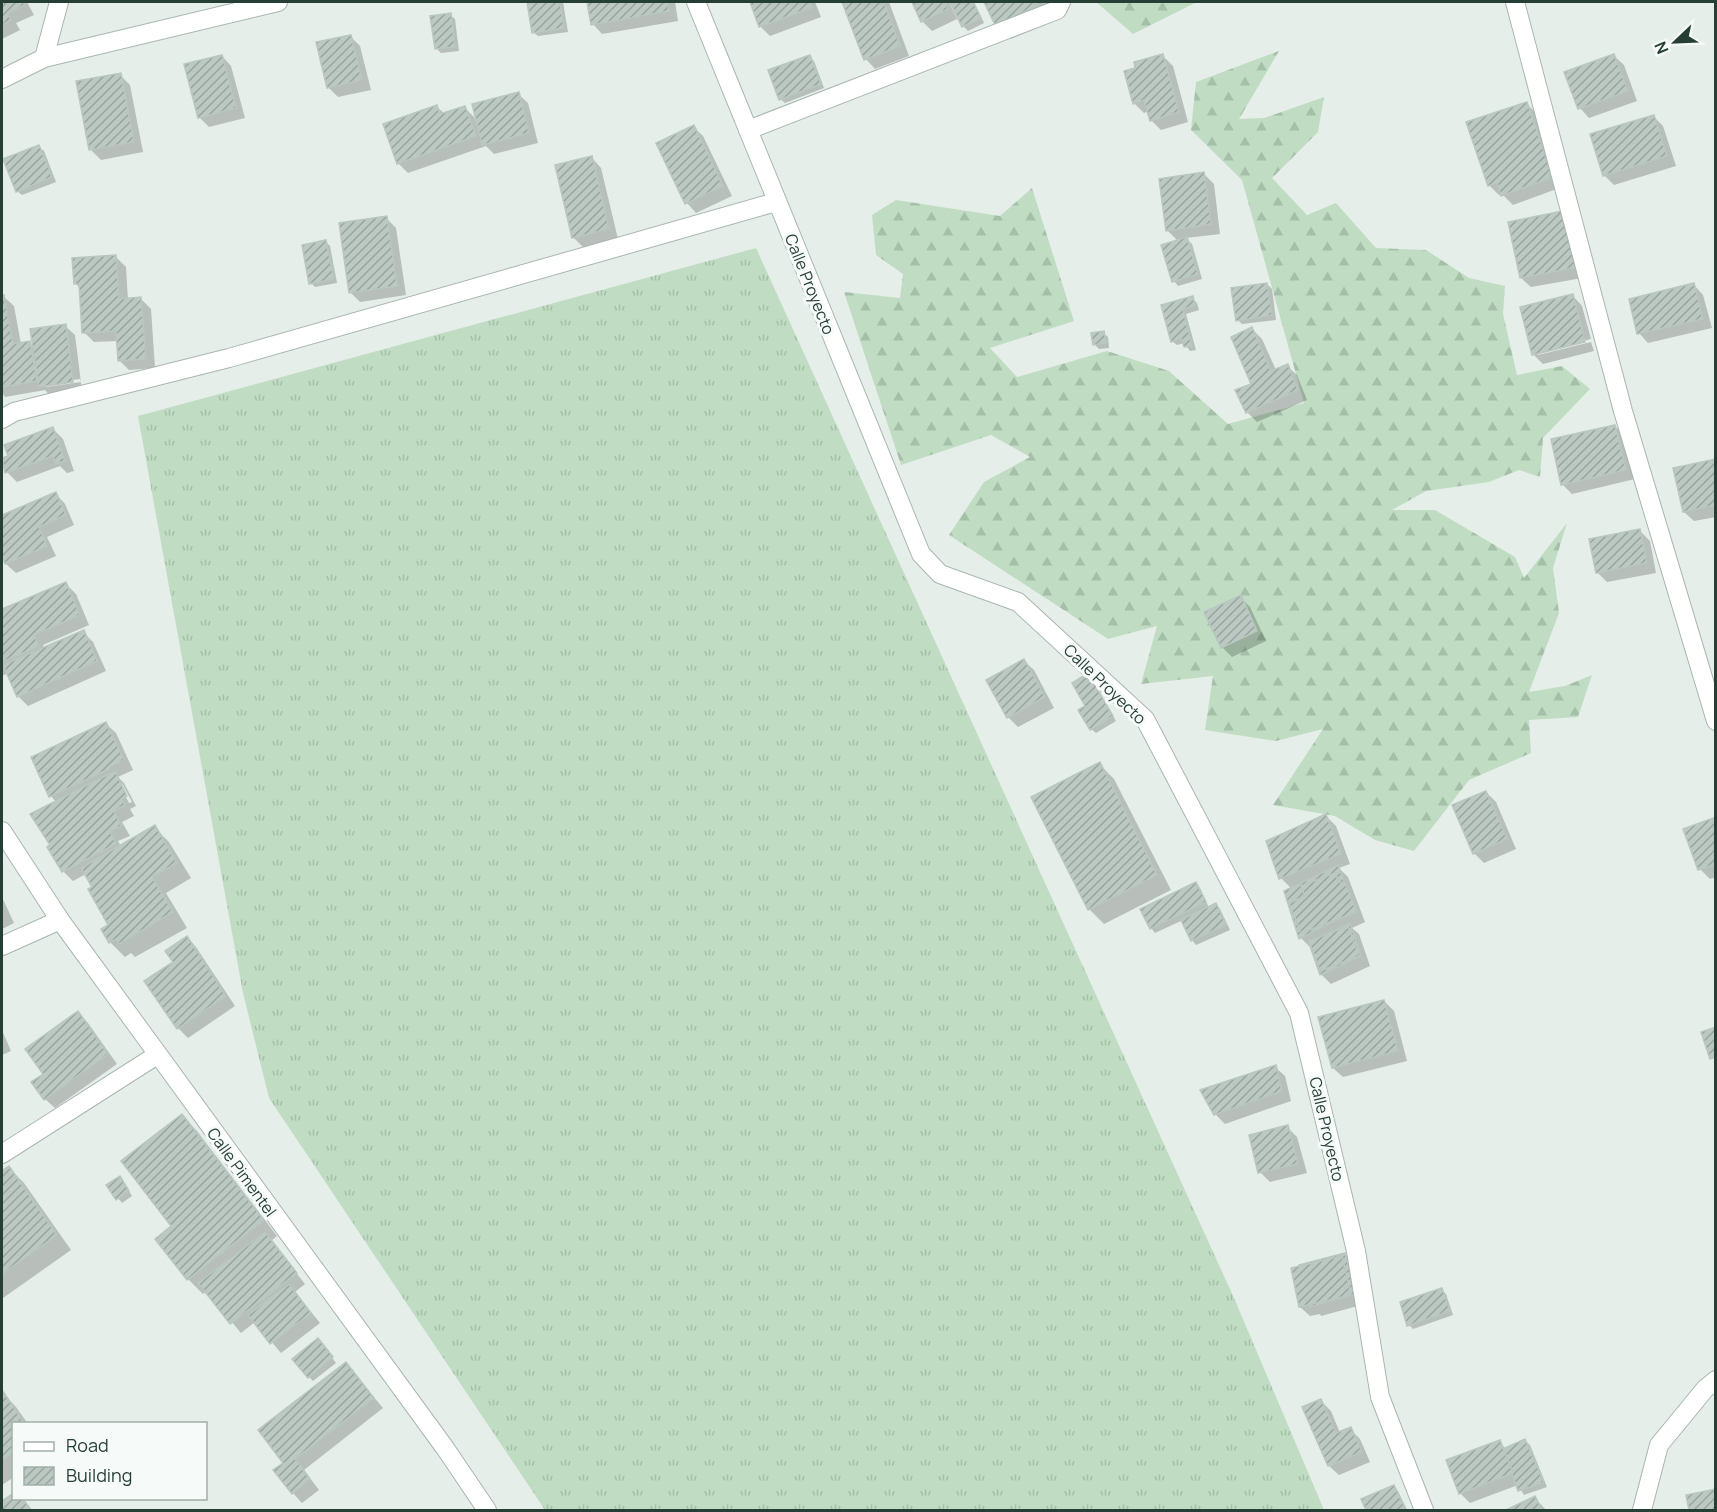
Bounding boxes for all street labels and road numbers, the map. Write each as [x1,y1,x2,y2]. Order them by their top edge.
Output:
street label: Calle Proyecto [780,230,840,338]
street label: Calle Proyecto [1059,639,1151,729]
street label: Calle Proyecto [1304,1075,1350,1183]
street label: Calle Pimentel [202,1123,282,1221]

